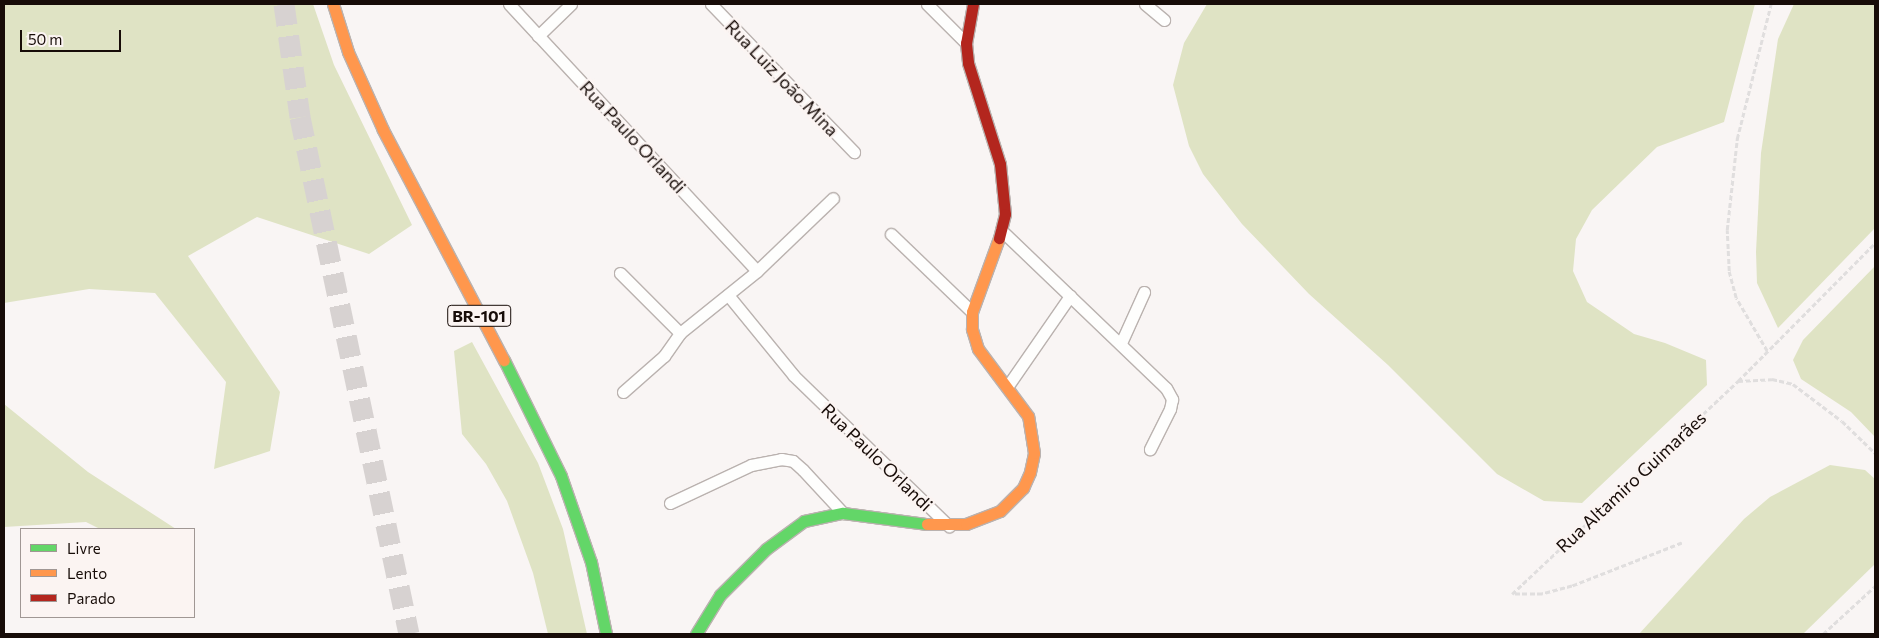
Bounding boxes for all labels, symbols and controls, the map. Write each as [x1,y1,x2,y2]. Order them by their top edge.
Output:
street label: Rua Luiz João Mina [721,15,843,141]
scale bar [22,20,124,52]
text: 50 m [28,30,62,48]
street label: Rua Paulo Orlandi [575,76,691,198]
road number: BR-101 [446,302,512,330]
street label: Rua Paulo Orlandi [817,399,937,515]
street label: Rua Altamiro Guimarães [1552,407,1710,557]
legend [20,528,195,618]
text: Livre [67,539,101,557]
text: Lento [67,564,107,582]
text: Parado [67,589,116,607]

